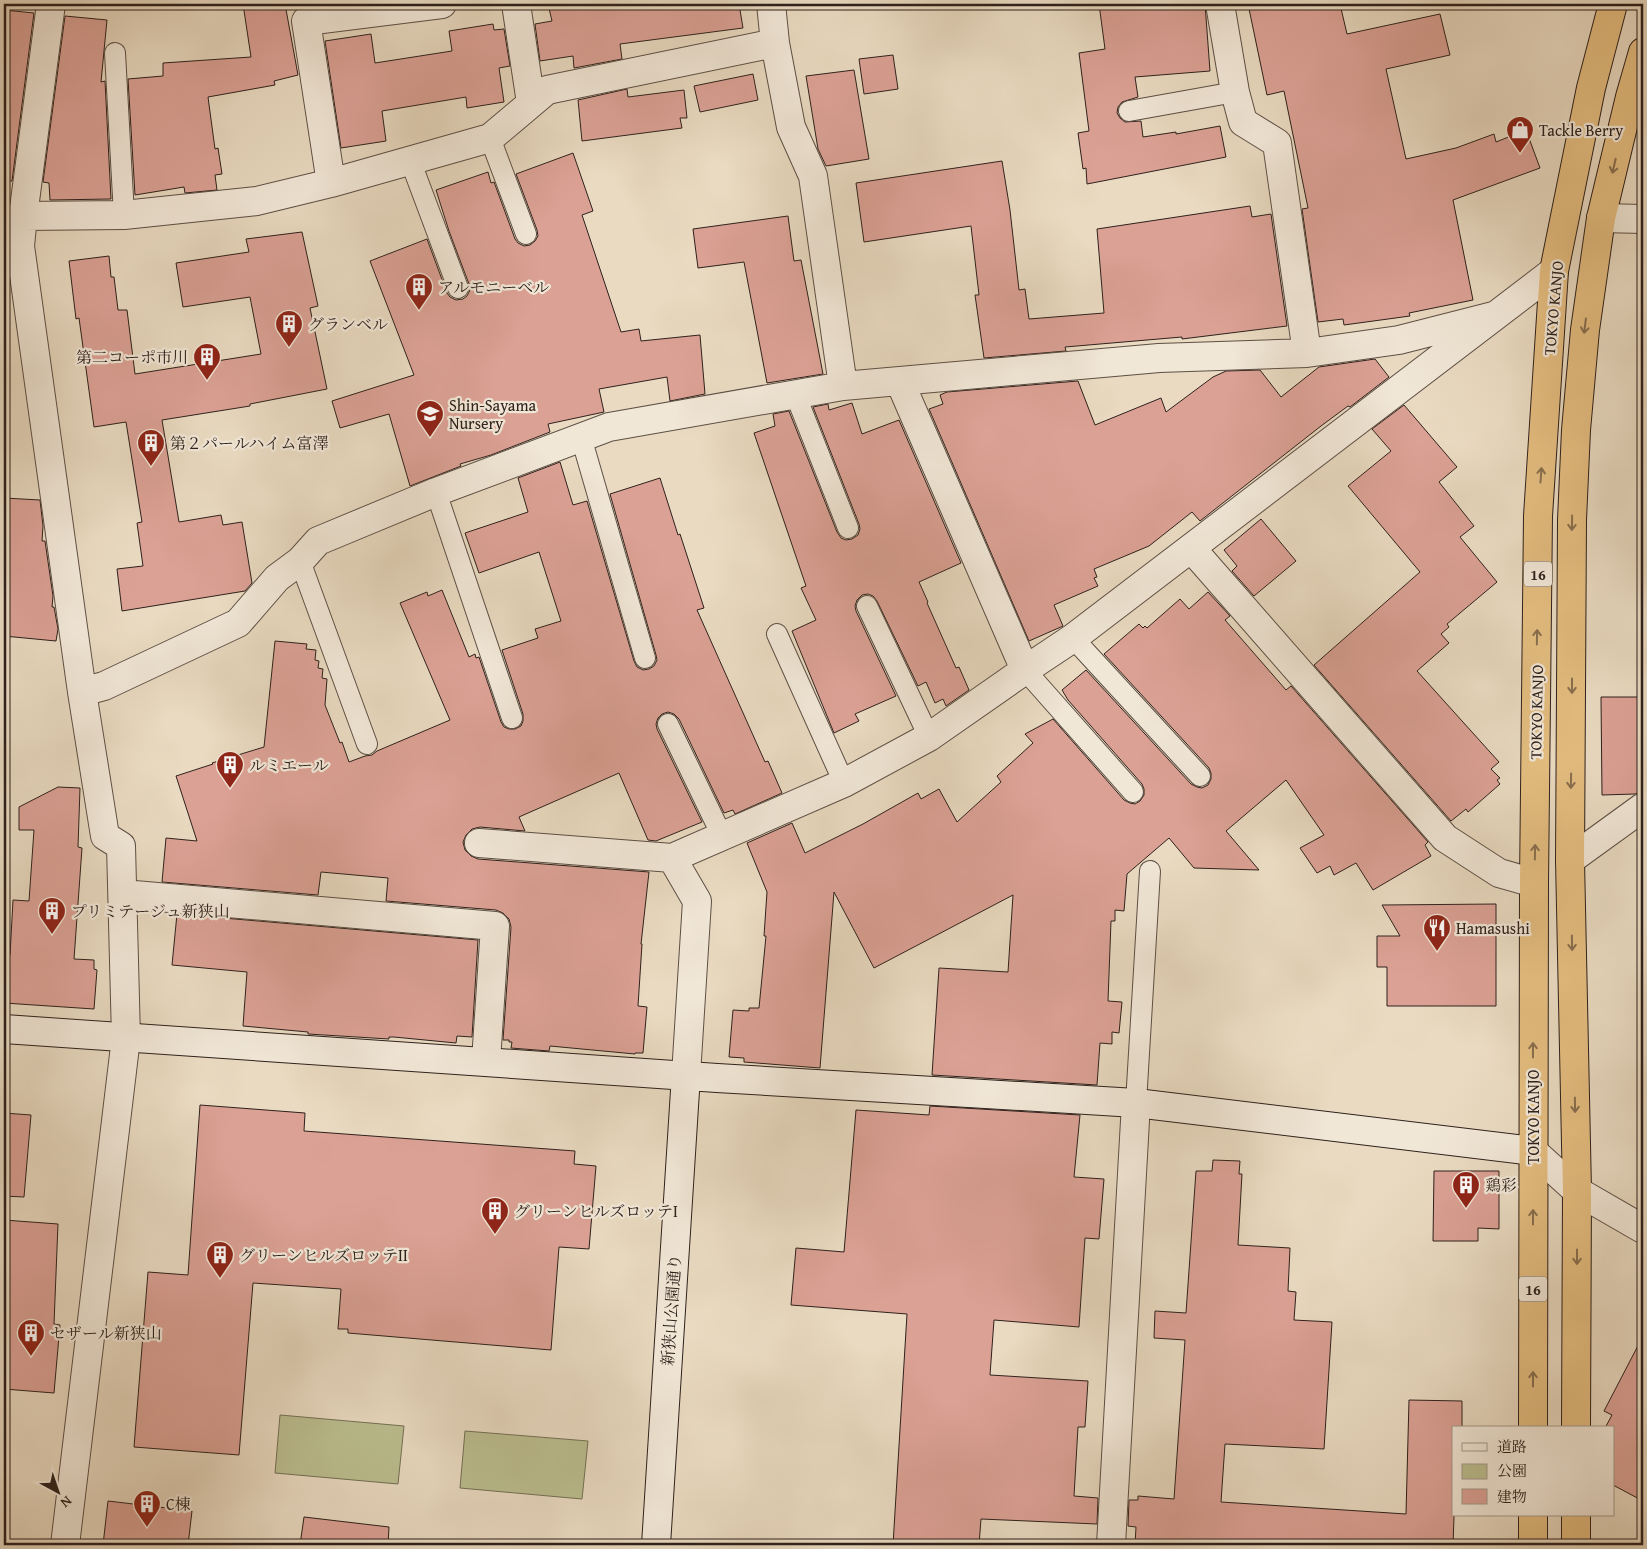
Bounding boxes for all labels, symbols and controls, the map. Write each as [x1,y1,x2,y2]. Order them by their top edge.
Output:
shop icon: Tackle Berry [1505,115,1535,154]
place label: Tackle Berry [1539,118,1623,142]
one-way arrow [1609,158,1618,174]
street label: TOKYO KANJO [1537,259,1569,356]
building icon: アルモニーベル [404,272,434,311]
place label: アルモニーベル [438,275,549,299]
building icon: グランベル [274,309,304,348]
place label: グランベル [308,312,388,336]
one-way arrow [1580,318,1590,334]
building icon: 第二コーポ市川 [192,342,222,381]
place label: 第二コーポ市川 [76,345,188,369]
place label: Shin-Sayama Nursery [449,393,537,435]
school or university icon: Shin-Sayama Nursery [415,399,445,438]
building icon: 第２パールハイム富澤 [136,428,166,467]
place label: 第２パールハイム富澤 [170,431,329,455]
one-way arrow [1536,467,1546,483]
one-way arrow [1568,515,1577,531]
road number: 16 [1524,562,1552,586]
one-way arrow [1532,630,1542,646]
street label: TOKYO KANJO [1523,664,1549,760]
one-way arrow [1567,678,1577,694]
building icon: ルミエール [215,750,245,789]
place label: ルミエール [249,753,329,777]
one-way arrow [1566,772,1576,788]
one-way arrow [1530,845,1540,861]
building icon: プリミテージュ新狭山 [37,896,67,935]
place label: プリミテージュ新狭山 [71,899,230,923]
restaurant icon: Hamasushi [1422,913,1452,952]
place label: Hamasushi [1456,916,1530,940]
one-way arrow [1567,935,1576,951]
one-way arrow [1528,1042,1538,1058]
street label: TOKYO KANJO [1521,1069,1545,1164]
one-way arrow [1570,1097,1580,1113]
building icon: 鶏彩 [1451,1170,1481,1209]
place label: 鶏彩 [1485,1173,1517,1197]
building icon: グリーンヒルズロッテⅠ [480,1196,510,1235]
place label: グリーンヒルズロッテⅠ [514,1199,678,1223]
one-way arrow [1528,1209,1538,1225]
building icon: グリーンヒルズロッテⅡ [205,1240,235,1279]
place label: グリーンヒルズロッテⅡ [239,1243,408,1267]
one-way arrow [1572,1248,1582,1265]
street label: 新狭山公園通り [655,1253,687,1367]
road number: 16 [1519,1276,1547,1302]
building icon: セザール新狭山 [16,1318,46,1357]
place label: セザール新狭山 [50,1321,162,1345]
one-way arrow [1528,1371,1538,1388]
legend [1452,1426,1614,1516]
text: 道路 [1497,1436,1527,1457]
text: 公園 [1497,1460,1527,1481]
north arrow [32,1466,82,1516]
text: 建物 [1497,1486,1527,1507]
building icon: C棟 [132,1489,162,1528]
text: N [56,1491,76,1513]
place label: C棟 [166,1492,191,1516]

